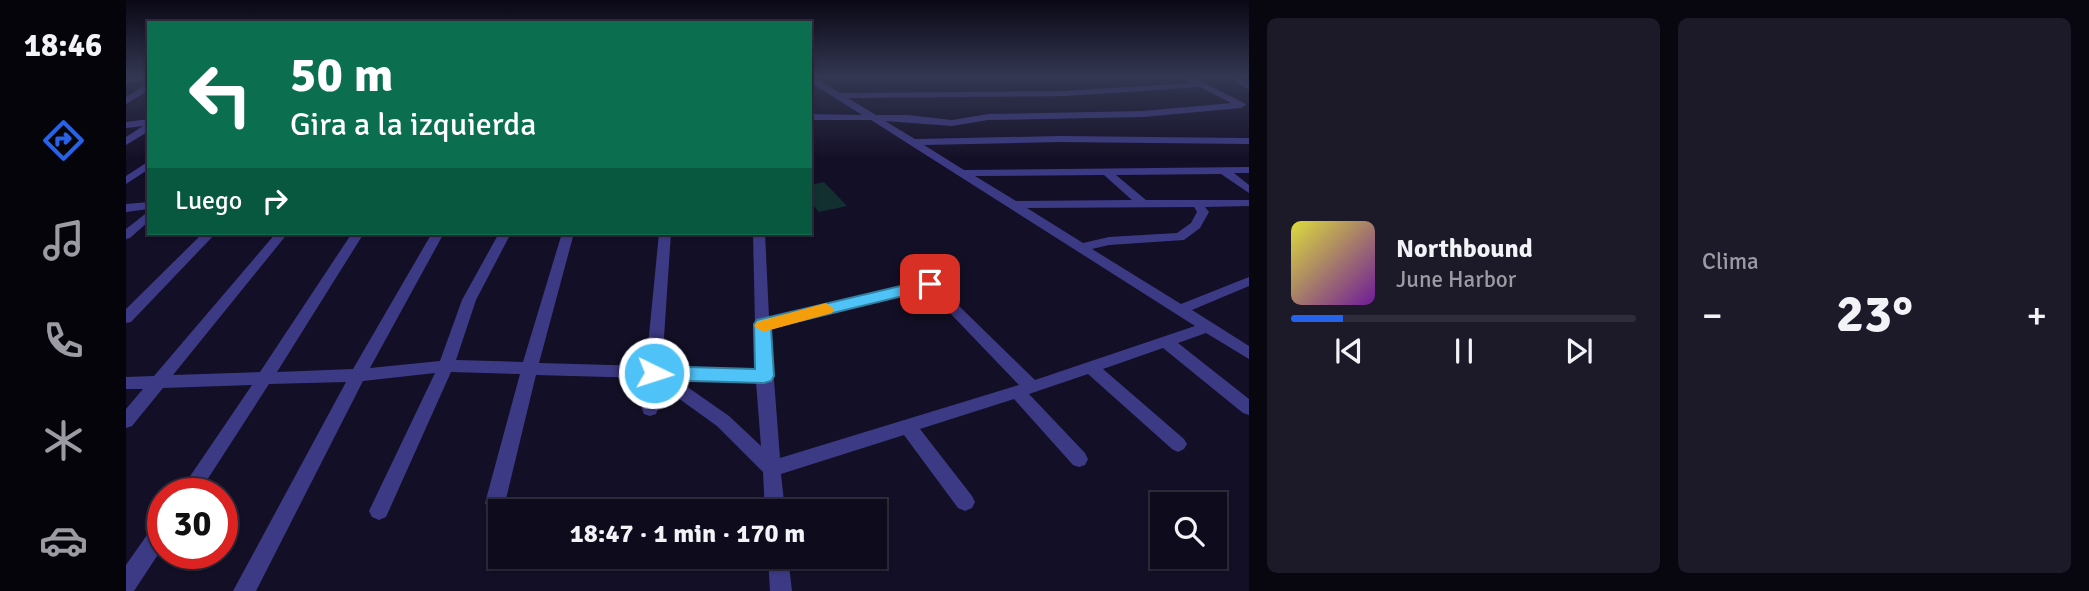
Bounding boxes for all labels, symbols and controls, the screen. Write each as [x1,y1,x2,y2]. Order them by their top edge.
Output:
text: 18:46 [24,26,102,65]
text: 50 m [290,45,393,105]
icon: left [175,49,266,140]
text: Gira a la izquierda [290,105,537,144]
icon: directions [39,116,88,165]
icon: right [256,182,294,220]
text: Luego [175,185,242,217]
icon: music [39,216,88,265]
text: Northbound [1396,233,1533,265]
text: Clima [1702,247,1759,276]
pin [900,254,960,314]
icon: arrive [911,265,949,303]
text: June Harbor [1396,265,1516,294]
text: 23° [1836,282,1913,346]
text: − [1702,292,1723,339]
text: + [2026,292,2047,339]
icon: phone [39,316,88,365]
icon: previous [1330,332,1368,370]
icon: pause [1445,332,1483,370]
icon: next [1560,332,1598,370]
position arrow [617,336,691,410]
icon: climate [39,416,88,465]
speed limit sign: 30 [147,478,238,569]
map controls [1150,492,1227,569]
button: search [1150,492,1227,569]
icon: car [39,516,88,565]
text: 18:47 · 1 min · 170 m [570,518,805,550]

